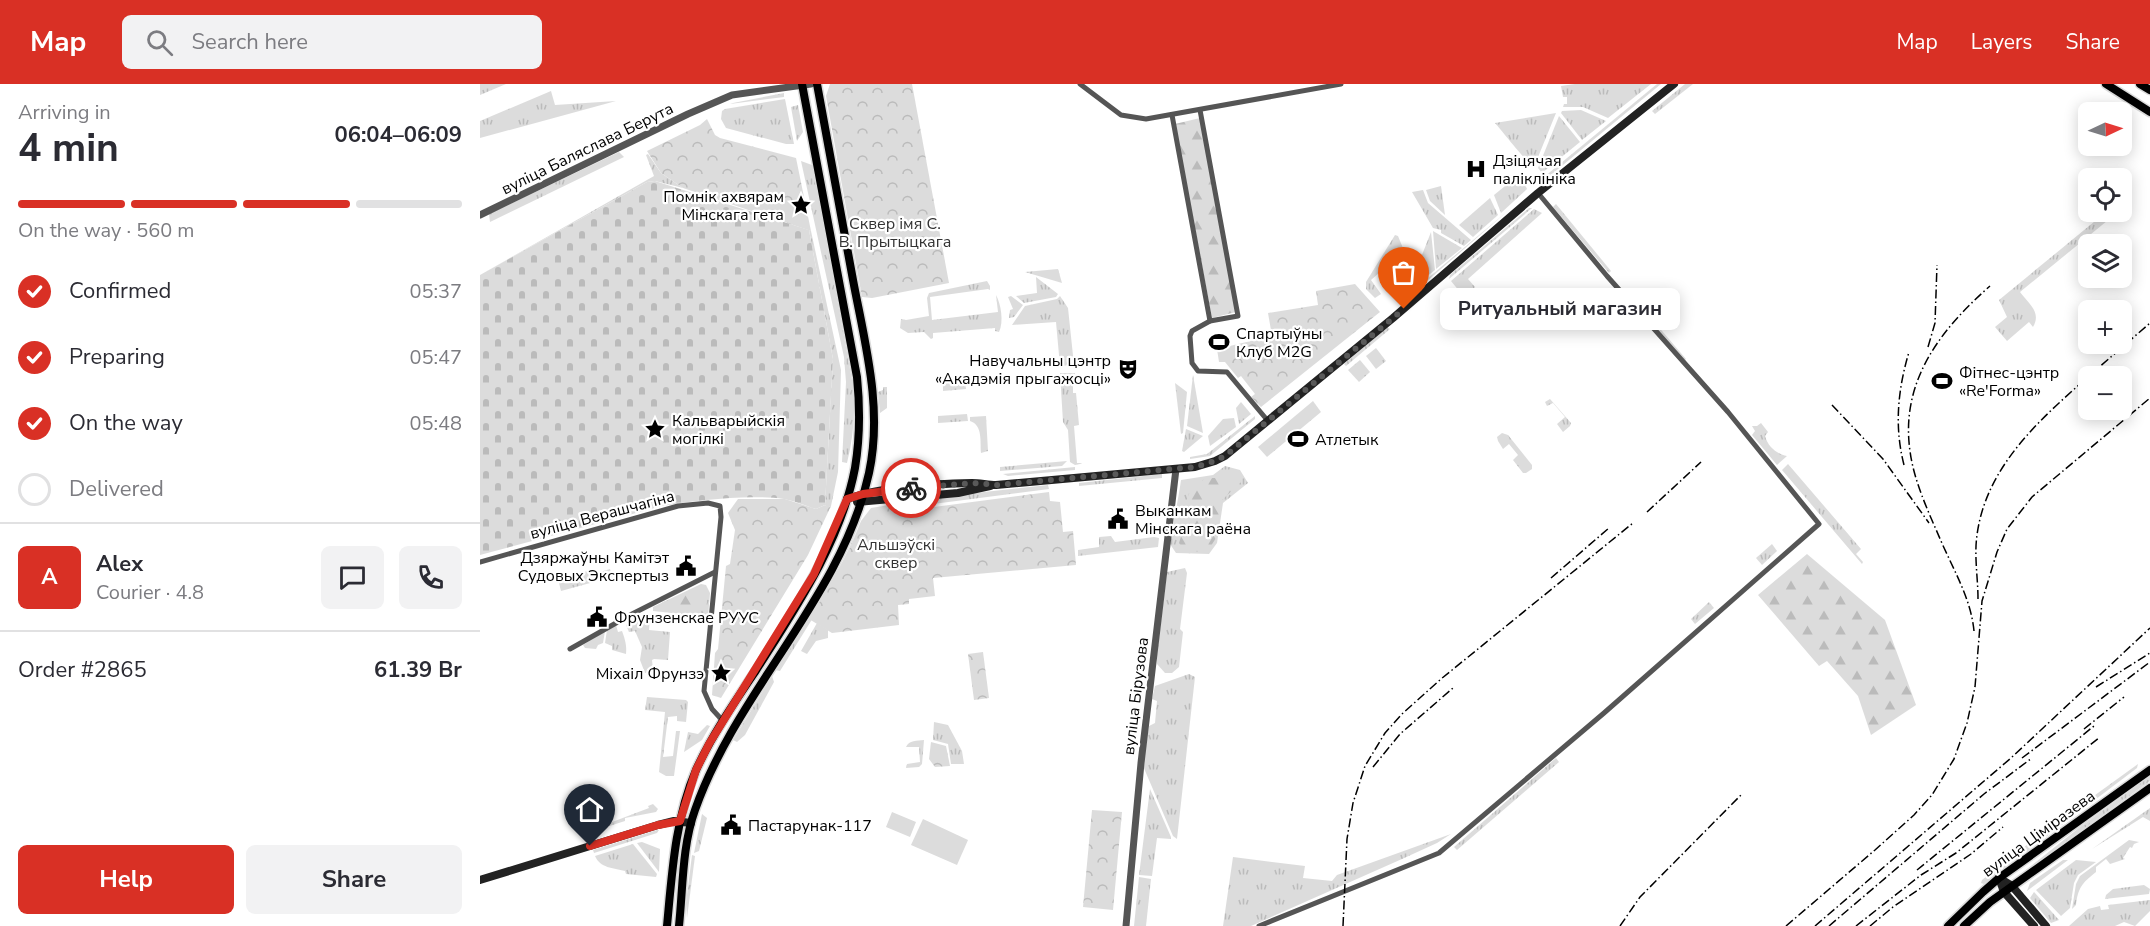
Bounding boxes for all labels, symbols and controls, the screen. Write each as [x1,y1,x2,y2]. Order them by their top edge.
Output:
search box [122,15,542,69]
text: Map [30,23,86,61]
icon: search [143,26,176,59]
text: Search here [191,27,308,57]
text: Map [1896,28,1938,56]
text: Layers [1971,28,2032,56]
text: Share [2065,28,2120,56]
street label: вуліца Баляслава Берута [498,98,677,200]
text: Arriving in [18,99,111,126]
north arrow [2078,102,2132,156]
map controls [2078,102,2132,420]
text: 06:04–06:09 [334,120,462,150]
text: 4 min [18,122,119,175]
place label: Дзіцячая паліклініка [1493,150,1576,190]
hospital icon: Дзіцячая паліклініка [1464,157,1488,181]
button: locate [2078,168,2132,222]
place label: Помнік ахвярам Мінскага гета [663,186,784,226]
place icon: Помнік ахвярам Мінскага гета [789,193,813,217]
park label: Сквер імя С. В. Прытыцкага [839,213,951,253]
text: On the way · 560 m [18,217,194,244]
button: layers [2078,234,2132,288]
pin [1378,247,1429,309]
icon: bag [1387,256,1420,289]
icon: check [18,275,51,308]
text: Confirmed [69,276,171,306]
text: 05:37 [409,278,462,305]
callout: Ритуальный магазин [1440,288,1680,330]
text: Ритуальный магазин [1458,295,1662,322]
button: + [2078,300,2132,354]
place label: Спартыўны Клуб M2G [1236,323,1322,363]
sports icon: Спартыўны Клуб M2G [1207,330,1231,354]
icon: check [18,341,51,374]
text: Preparing [69,342,165,372]
text: 05:47 [409,344,462,371]
place label: Навучальны цэнтр «Акадэмія прыгажосці» [935,350,1111,390]
theatre icon: Навучальны цэнтр «Акадэмія прыгажосці» [1116,357,1140,381]
place label: Фітнес-цэнтр «Re'Forma» [1959,362,2059,402]
button: − [2078,366,2132,420]
sports icon: Фітнес-цэнтр «Re'Forma» [1930,369,1954,393]
icon: check [18,407,51,440]
text: On the way [69,408,183,438]
text: 05:48 [409,410,462,437]
place label: Кальварыйскія могілкі [672,410,785,450]
place icon: Кальварыйскія могілкі [643,417,667,441]
sports icon: Атлетык [1286,427,1310,451]
place label: Атлетык [1315,429,1379,451]
courier [881,458,941,518]
icon: bike [895,472,928,505]
text: Delivered [69,474,164,504]
street label: вуліца Верашчагіна [528,485,677,545]
place label: Выканкам Мінскага раёна [1135,500,1251,540]
public building icon: Выканкам Мінскага раёна [1106,507,1130,531]
park label: Альшэўскі сквер [857,534,935,574]
button: chat [321,546,384,609]
button: phone [399,546,462,609]
place label: Дзяржаўны Камітэт Судовых Экспертыз [518,547,670,587]
text: Alex [96,549,143,579]
public building icon: Дзяржаўны Камітэт Судовых Экспертыз [674,554,698,578]
text: A [41,562,58,592]
text: Courier · 4.8 [96,579,204,606]
public building icon: Фрунзенскае РУУС [585,605,609,629]
place label: Фрунзенскае РУУС [614,607,759,629]
street label: вуліца Бірузова [1118,636,1154,756]
text: Order #2865 [18,655,147,685]
text: 61.39 Br [374,655,462,685]
place icon: Міхаіл Фрунзэ [709,661,733,685]
place label: Міхаіл Фрунзэ [596,663,704,685]
pin [564,784,615,846]
street label: вуліца Ціміразева [1977,785,2100,882]
icon: home [573,793,606,826]
public building icon: Пастарунак-117 [719,813,743,837]
place label: Пастарунак-117 [748,815,872,837]
button: Help [18,845,234,914]
button: Share [246,845,462,914]

